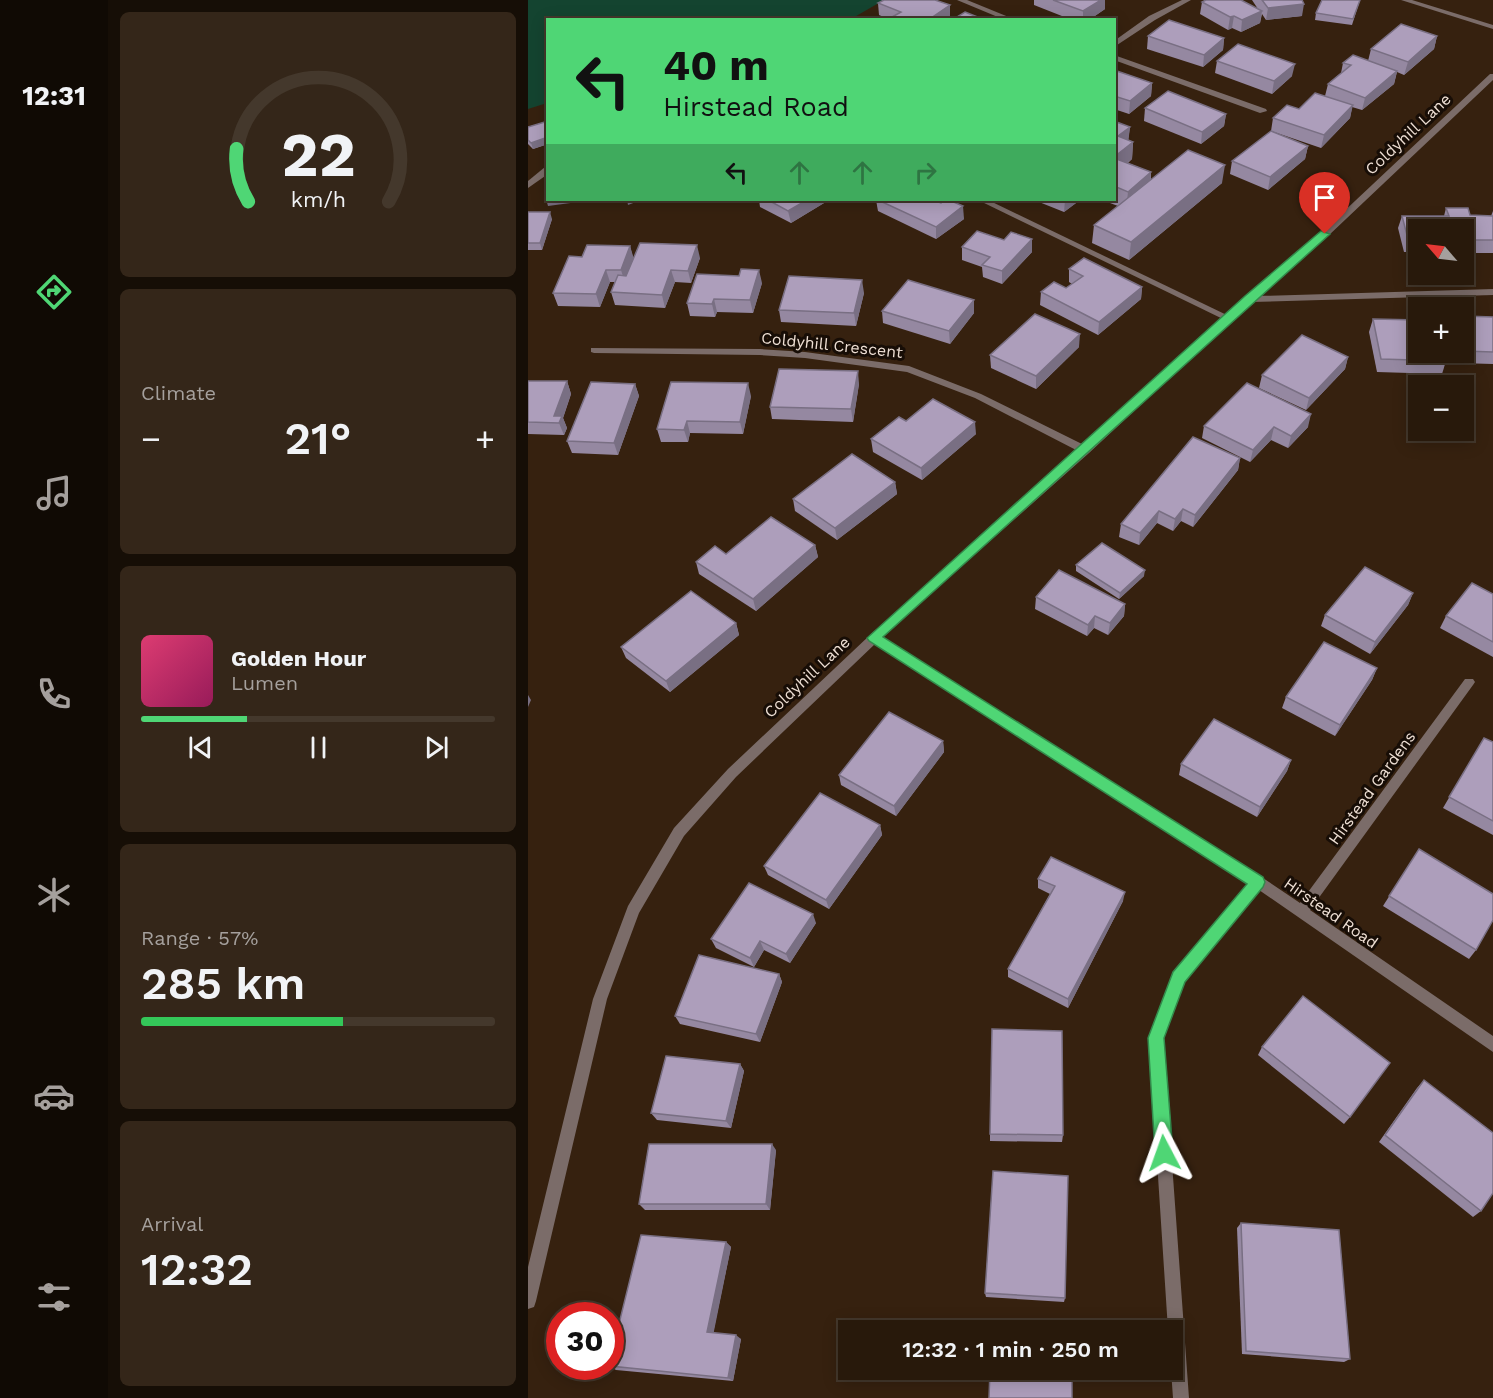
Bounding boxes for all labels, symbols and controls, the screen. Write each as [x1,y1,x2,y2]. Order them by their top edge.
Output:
text: 40 m [663,41,769,90]
icon: left [564,42,642,120]
text: 12:31 [22,80,86,112]
street label: Coldyhill Lane [1361,89,1455,179]
text: Hirstead Road [663,91,849,123]
text: 22 [281,118,355,191]
icon: left [720,156,753,189]
icon: ahead [783,156,816,189]
icon: ahead [846,156,879,189]
icon: right [909,156,942,189]
pin [1299,172,1350,234]
icon: arrive [1308,181,1341,214]
text: km/h [290,187,346,212]
north arrow [1408,219,1474,285]
map controls [1408,219,1474,441]
icon: directions [33,271,75,313]
button: + [1408,297,1474,363]
street label: Coldyhill Crescent [760,328,904,362]
button: − [1408,375,1474,441]
text: Climate [141,381,216,405]
text: 21° [284,412,352,465]
text: − [141,419,161,458]
text: + [475,419,495,458]
icon: music [33,472,75,514]
street label: Coldyhill Lane [760,632,854,722]
text: Golden Hour [231,646,366,671]
text: Lumen [231,671,298,695]
icon: phone [33,673,75,715]
street label: Hirstead Gardens [1324,728,1420,848]
icon: previous [184,731,217,764]
icon: pause [302,731,335,764]
icon: next [420,731,453,764]
icon: climate [33,874,75,916]
street label: Hirstead Road [1280,874,1382,952]
text: Range · 57% [141,926,258,950]
text: 285 km [141,957,305,1010]
icon: car [33,1075,75,1117]
position arrow [1132,1121,1196,1185]
text: Arrival [141,1212,203,1236]
text: 12:32 [141,1243,253,1296]
icon: filters [33,1276,75,1318]
speed limit sign: 30 [546,1302,624,1380]
text: 12:32 · 1 min · 250 m [902,1337,1119,1362]

